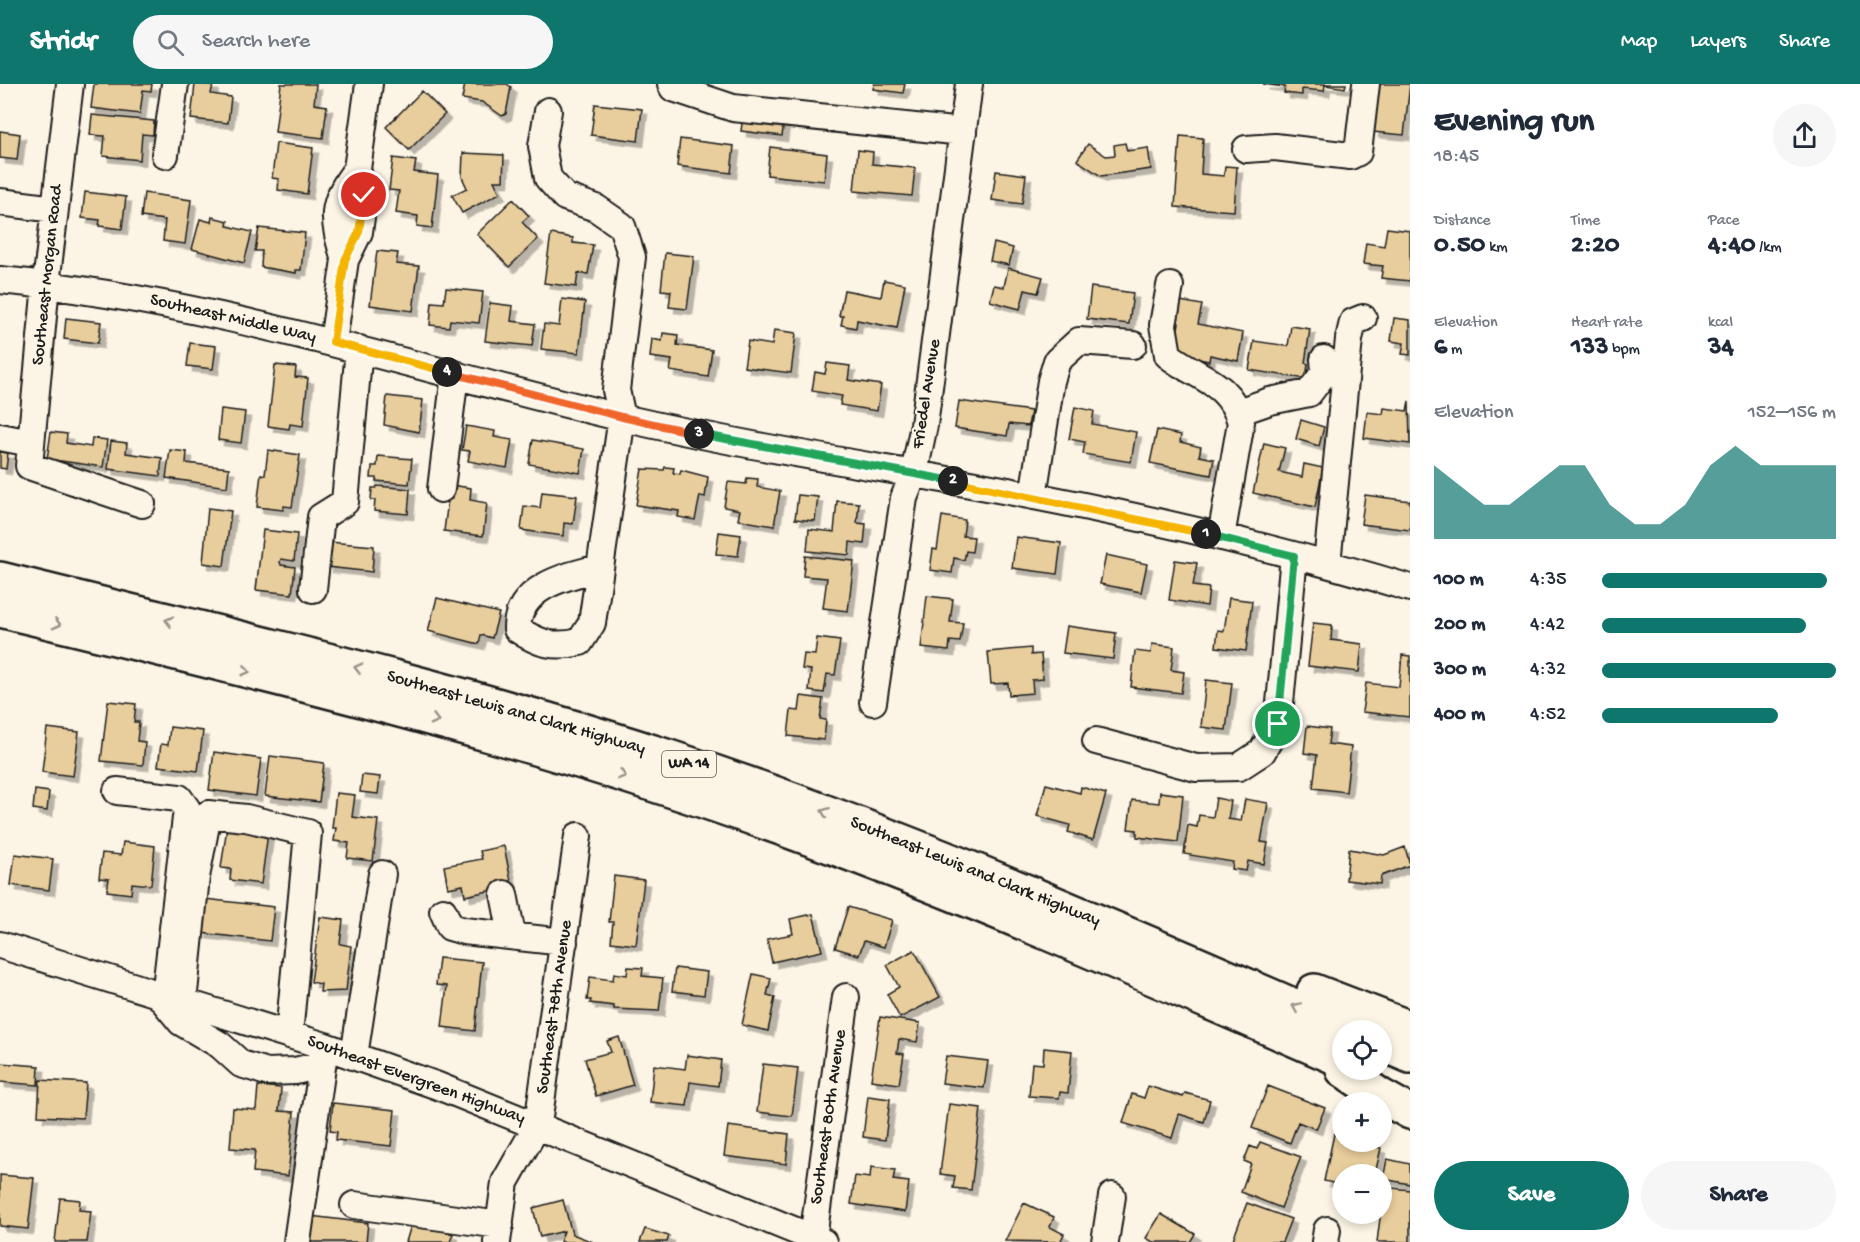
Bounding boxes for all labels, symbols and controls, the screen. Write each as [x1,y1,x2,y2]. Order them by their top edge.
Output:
search box [133,15,553,69]
text: Stridr [30,26,97,59]
icon: search [154,26,187,59]
text: Search here [202,29,310,55]
text: Map [1621,30,1657,55]
text: Layers [1690,30,1746,55]
text: Share [1779,30,1830,55]
text: Evening run [1434,104,1594,142]
button: share [1773,104,1836,167]
text: 18:45 [1434,146,1479,169]
pin [338,169,389,220]
icon: check [347,178,380,211]
street label: Southeast Morgan Road [28,182,68,366]
text: Distance [1434,212,1491,231]
text: Time [1571,212,1600,231]
text: Pace [1708,212,1739,231]
text: 0.50 [1434,231,1485,262]
text: 2:20 [1571,231,1619,262]
text: 4:40 [1708,231,1756,262]
text: km [1485,239,1508,258]
text: /km [1756,239,1782,258]
street label: Southeast Middle Way [148,290,318,348]
text: Elevation [1434,314,1498,333]
text: Heart rate [1571,314,1643,333]
text: kcal [1708,314,1733,333]
text: 6 [1434,333,1447,364]
text: 133 [1571,333,1609,364]
text: 34 [1708,333,1734,364]
street label: Friedel Avenue [908,337,946,451]
text: m [1447,341,1462,360]
text: bpm [1609,341,1640,360]
pin: 4 [432,357,462,387]
text: 4 [443,362,451,381]
text: Elevation [1434,402,1514,425]
text: 152–156 m [1748,402,1836,425]
pin: 3 [684,419,714,449]
text: 3 [695,424,703,443]
pin: 2 [938,466,968,496]
text: 2 [949,471,957,490]
pin: 1 [1191,519,1221,549]
text: 1 [1203,524,1209,543]
text: 100 m [1434,569,1484,592]
text: 4:35 [1530,569,1567,592]
text: 200 m [1434,614,1485,637]
text: 4:42 [1530,614,1565,637]
one-way arrow [164,615,174,628]
one-way arrow [52,617,62,630]
text: 300 m [1434,659,1486,682]
text: 4:32 [1530,659,1566,682]
one-way arrow [241,663,251,676]
one-way arrow [353,663,363,676]
street label: Southeast Lewis and Clark Highway [384,666,648,760]
pin [1252,698,1303,749]
text: 400 m [1434,704,1485,727]
text: 4:52 [1530,704,1566,727]
icon: arrive [1261,707,1294,740]
one-way arrow [430,712,440,725]
road number: WA 14 [662,751,716,777]
one-way arrow [616,768,627,780]
one-way arrow [821,807,832,819]
street label: Southeast Lewis and Clark Highway [847,812,1103,932]
street label: Southeast 78th Avenue [532,918,578,1095]
one-way arrow [1292,1002,1303,1014]
map controls [1332,1020,1392,1224]
button: locate [1332,1020,1392,1080]
street label: Southeast 80th Avenue [806,1028,852,1206]
street label: Southeast Evergreen Highway [304,1031,528,1129]
button: + [1332,1092,1392,1152]
button: Save [1434,1161,1629,1230]
button: Share [1641,1161,1836,1230]
button: − [1332,1164,1392,1224]

